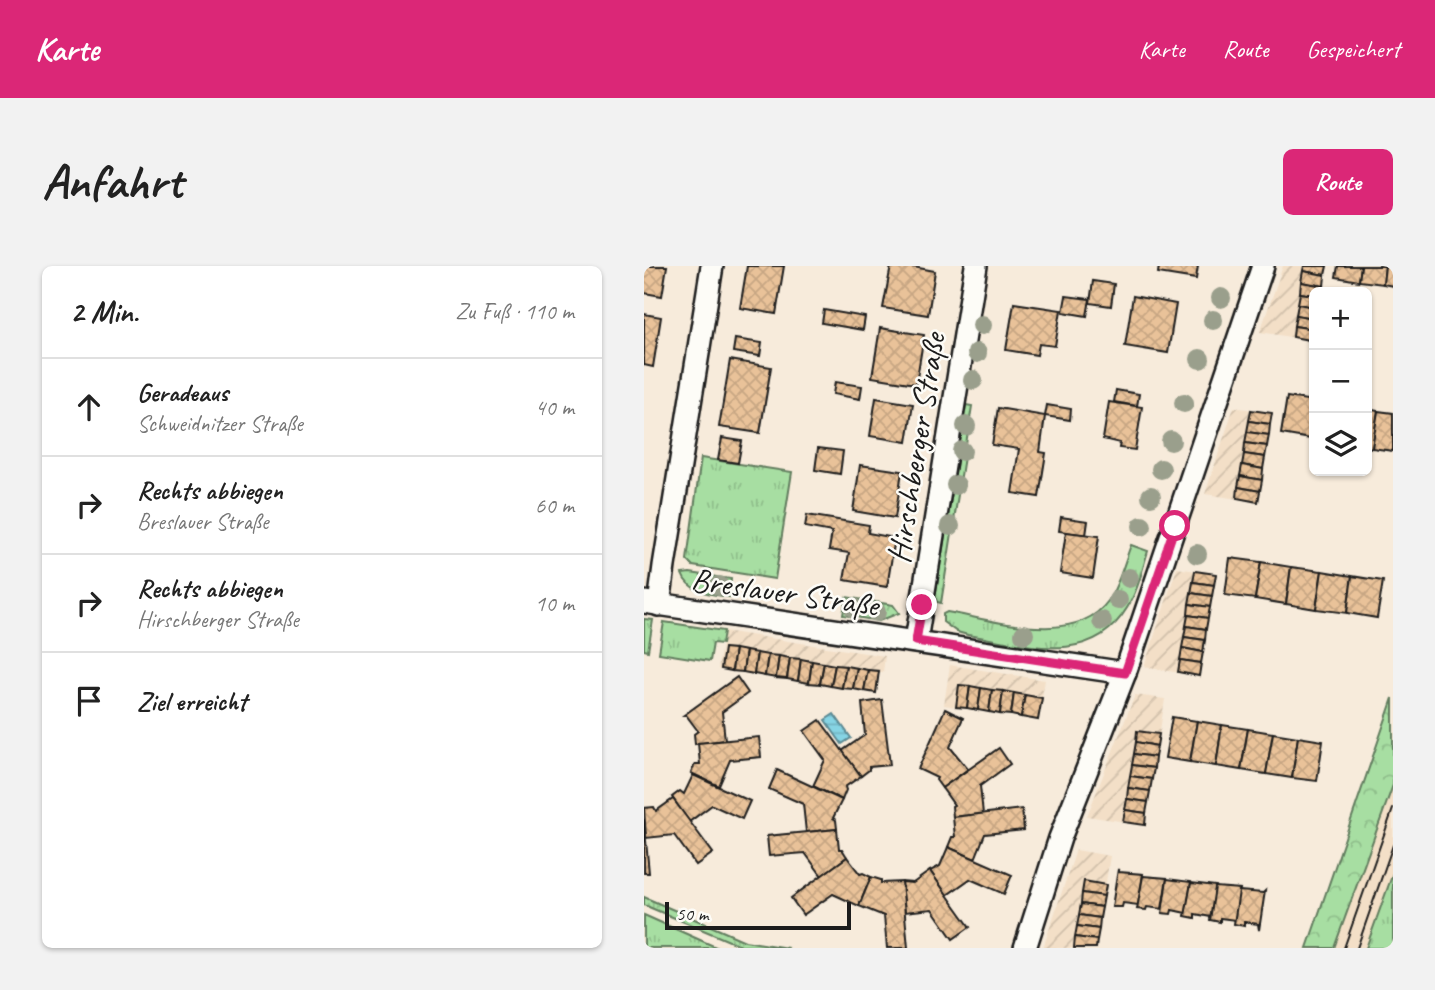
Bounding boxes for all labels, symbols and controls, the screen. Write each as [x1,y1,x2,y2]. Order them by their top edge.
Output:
text: Karte [35,28,99,70]
text: Karte [1139,34,1185,64]
text: Route [1223,34,1268,64]
text: Gespeichert [1306,34,1400,64]
button: Route [1283,149,1393,215]
text: Anfahrt [42,151,182,213]
map controls [1309,287,1372,476]
button: + [1309,287,1372,350]
text: 2 Min. [70,293,139,331]
text: Zu Fuß · 110 m [455,297,574,326]
street label: Hirschberger Straße [877,328,955,566]
button: − [1309,350,1372,413]
text: Geradeaus [137,376,228,409]
icon: ahead [70,388,108,426]
text: 40 m [535,393,574,422]
text: Schweidnitzer Straße [137,409,303,438]
button: layers [1309,413,1372,476]
text: Rechts abbiegen [137,474,283,507]
icon: right [70,486,108,524]
text: 60 m [535,491,574,520]
text: Breslauer Straße [137,507,268,536]
route start [1159,510,1190,541]
street label: Breslauer Straße [689,558,883,626]
text: Rechts abbiegen [137,572,283,605]
icon: right [70,584,108,622]
text: 10 m [535,589,574,618]
route end [906,589,937,620]
text: Hirschberger Straße [137,605,299,634]
icon: arrive [70,682,108,720]
text: Ziel erreicht [137,685,247,718]
scale bar [665,899,850,931]
text: 50 m [676,902,708,926]

